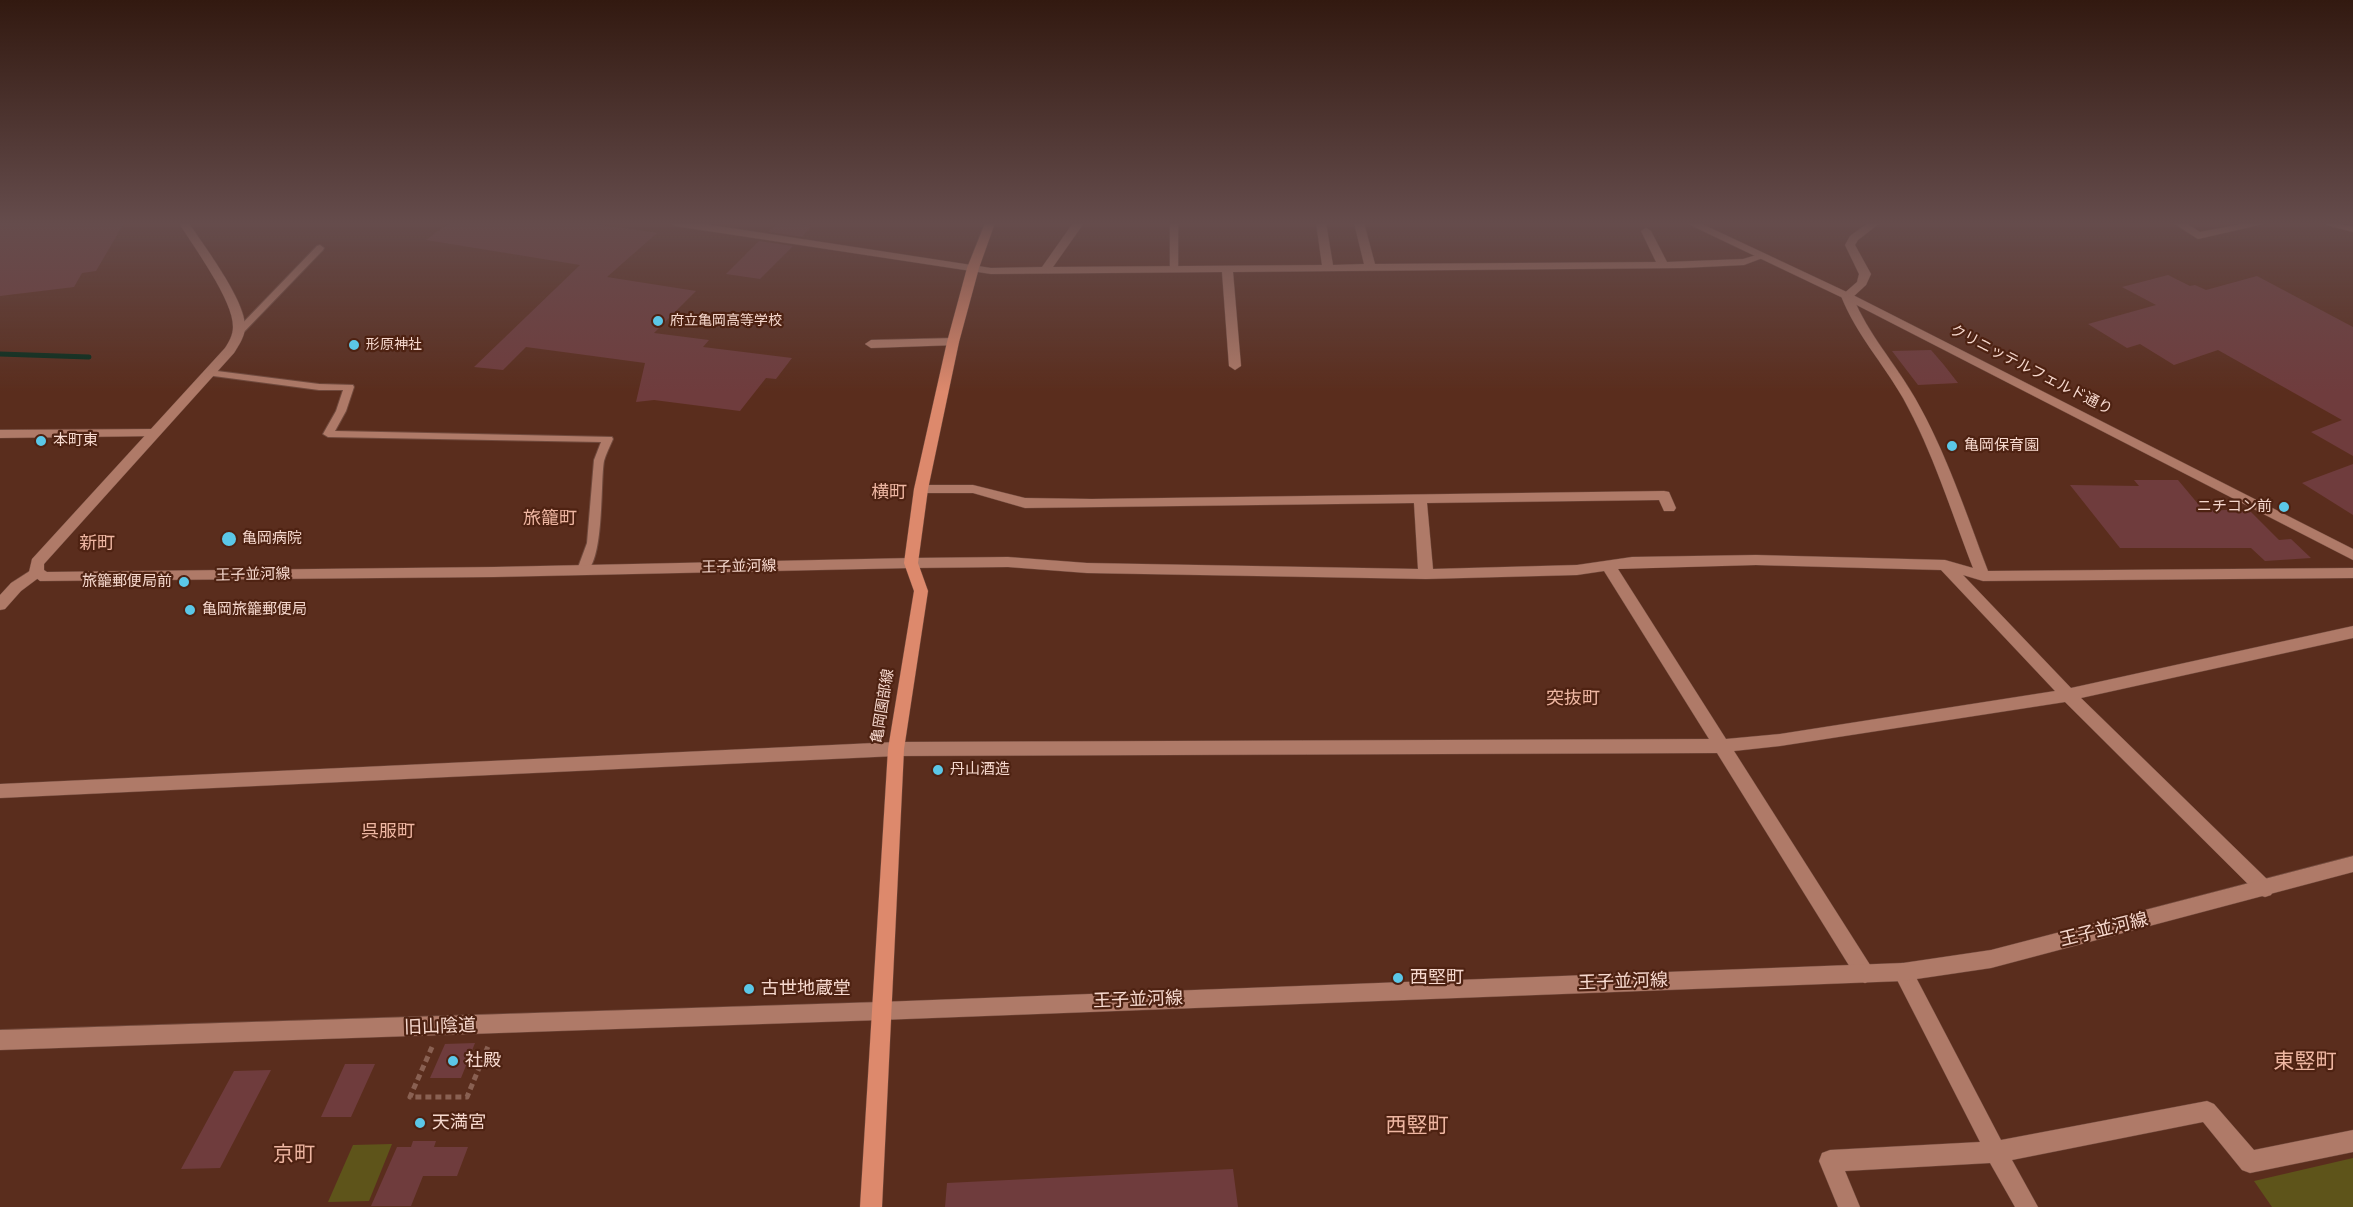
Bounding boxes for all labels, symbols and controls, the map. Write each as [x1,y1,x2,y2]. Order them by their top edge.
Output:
place label: 府立亀岡高等学校 [670,313,782,329]
marker: 府立亀岡高等学校 [651,314,665,328]
street label: クリニッテルフェルド通り [1947,321,2115,419]
place label: 形原神社 [366,337,422,353]
marker: 形原神社 [347,338,361,352]
place label: 本町東 [53,432,98,450]
marker: 本町東 [34,434,48,448]
place label: 亀岡保育園 [1964,437,2039,455]
marker: 亀岡保育園 [1945,439,1959,453]
district label: 横町 [871,482,907,504]
place label: ニチコン前 [2197,498,2272,516]
marker: ニチコン前 [2277,500,2291,514]
district label: 旅籠町 [523,508,577,530]
marker: 亀岡病院 [220,530,238,548]
place label: 亀岡病院 [242,530,302,548]
district label: 新町 [79,533,115,555]
street label: 王子並河線 [701,557,777,577]
street label: 王子並河線 [215,565,291,585]
place label: 旅籠郵便局前 [82,573,172,591]
marker: 旅籠郵便局前 [177,575,191,589]
place label: 亀岡旅籠郵便局 [202,601,307,619]
marker: 亀岡旅籠郵便局 [183,603,197,617]
street label: 亀岡園部線 [868,668,898,744]
district label: 突抜町 [1546,688,1600,710]
place label: 丹山酒造 [950,761,1010,779]
marker: 丹山酒造 [931,763,945,777]
district label: 呉服町 [361,821,415,843]
street label: 王子並河線 [2058,909,2150,951]
place label: 西堅町 [1410,967,1464,989]
street label: 王子並河線 [1578,970,1668,994]
marker: 西堅町 [1391,971,1405,985]
place label: 古世地蔵堂 [761,978,851,1000]
marker: 古世地蔵堂 [742,982,756,996]
street label: 王子並河線 [1093,988,1183,1012]
street label: 旧山陰道 [404,1015,476,1039]
district label: 東竪町 [2274,1049,2336,1075]
place label: 社殿 [465,1050,501,1072]
marker: 社殿 [446,1054,460,1068]
place label: 天満宮 [432,1112,486,1134]
district label: 西竪町 [1386,1113,1448,1139]
marker: 天満宮 [413,1116,427,1130]
district label: 京町 [273,1142,315,1168]

